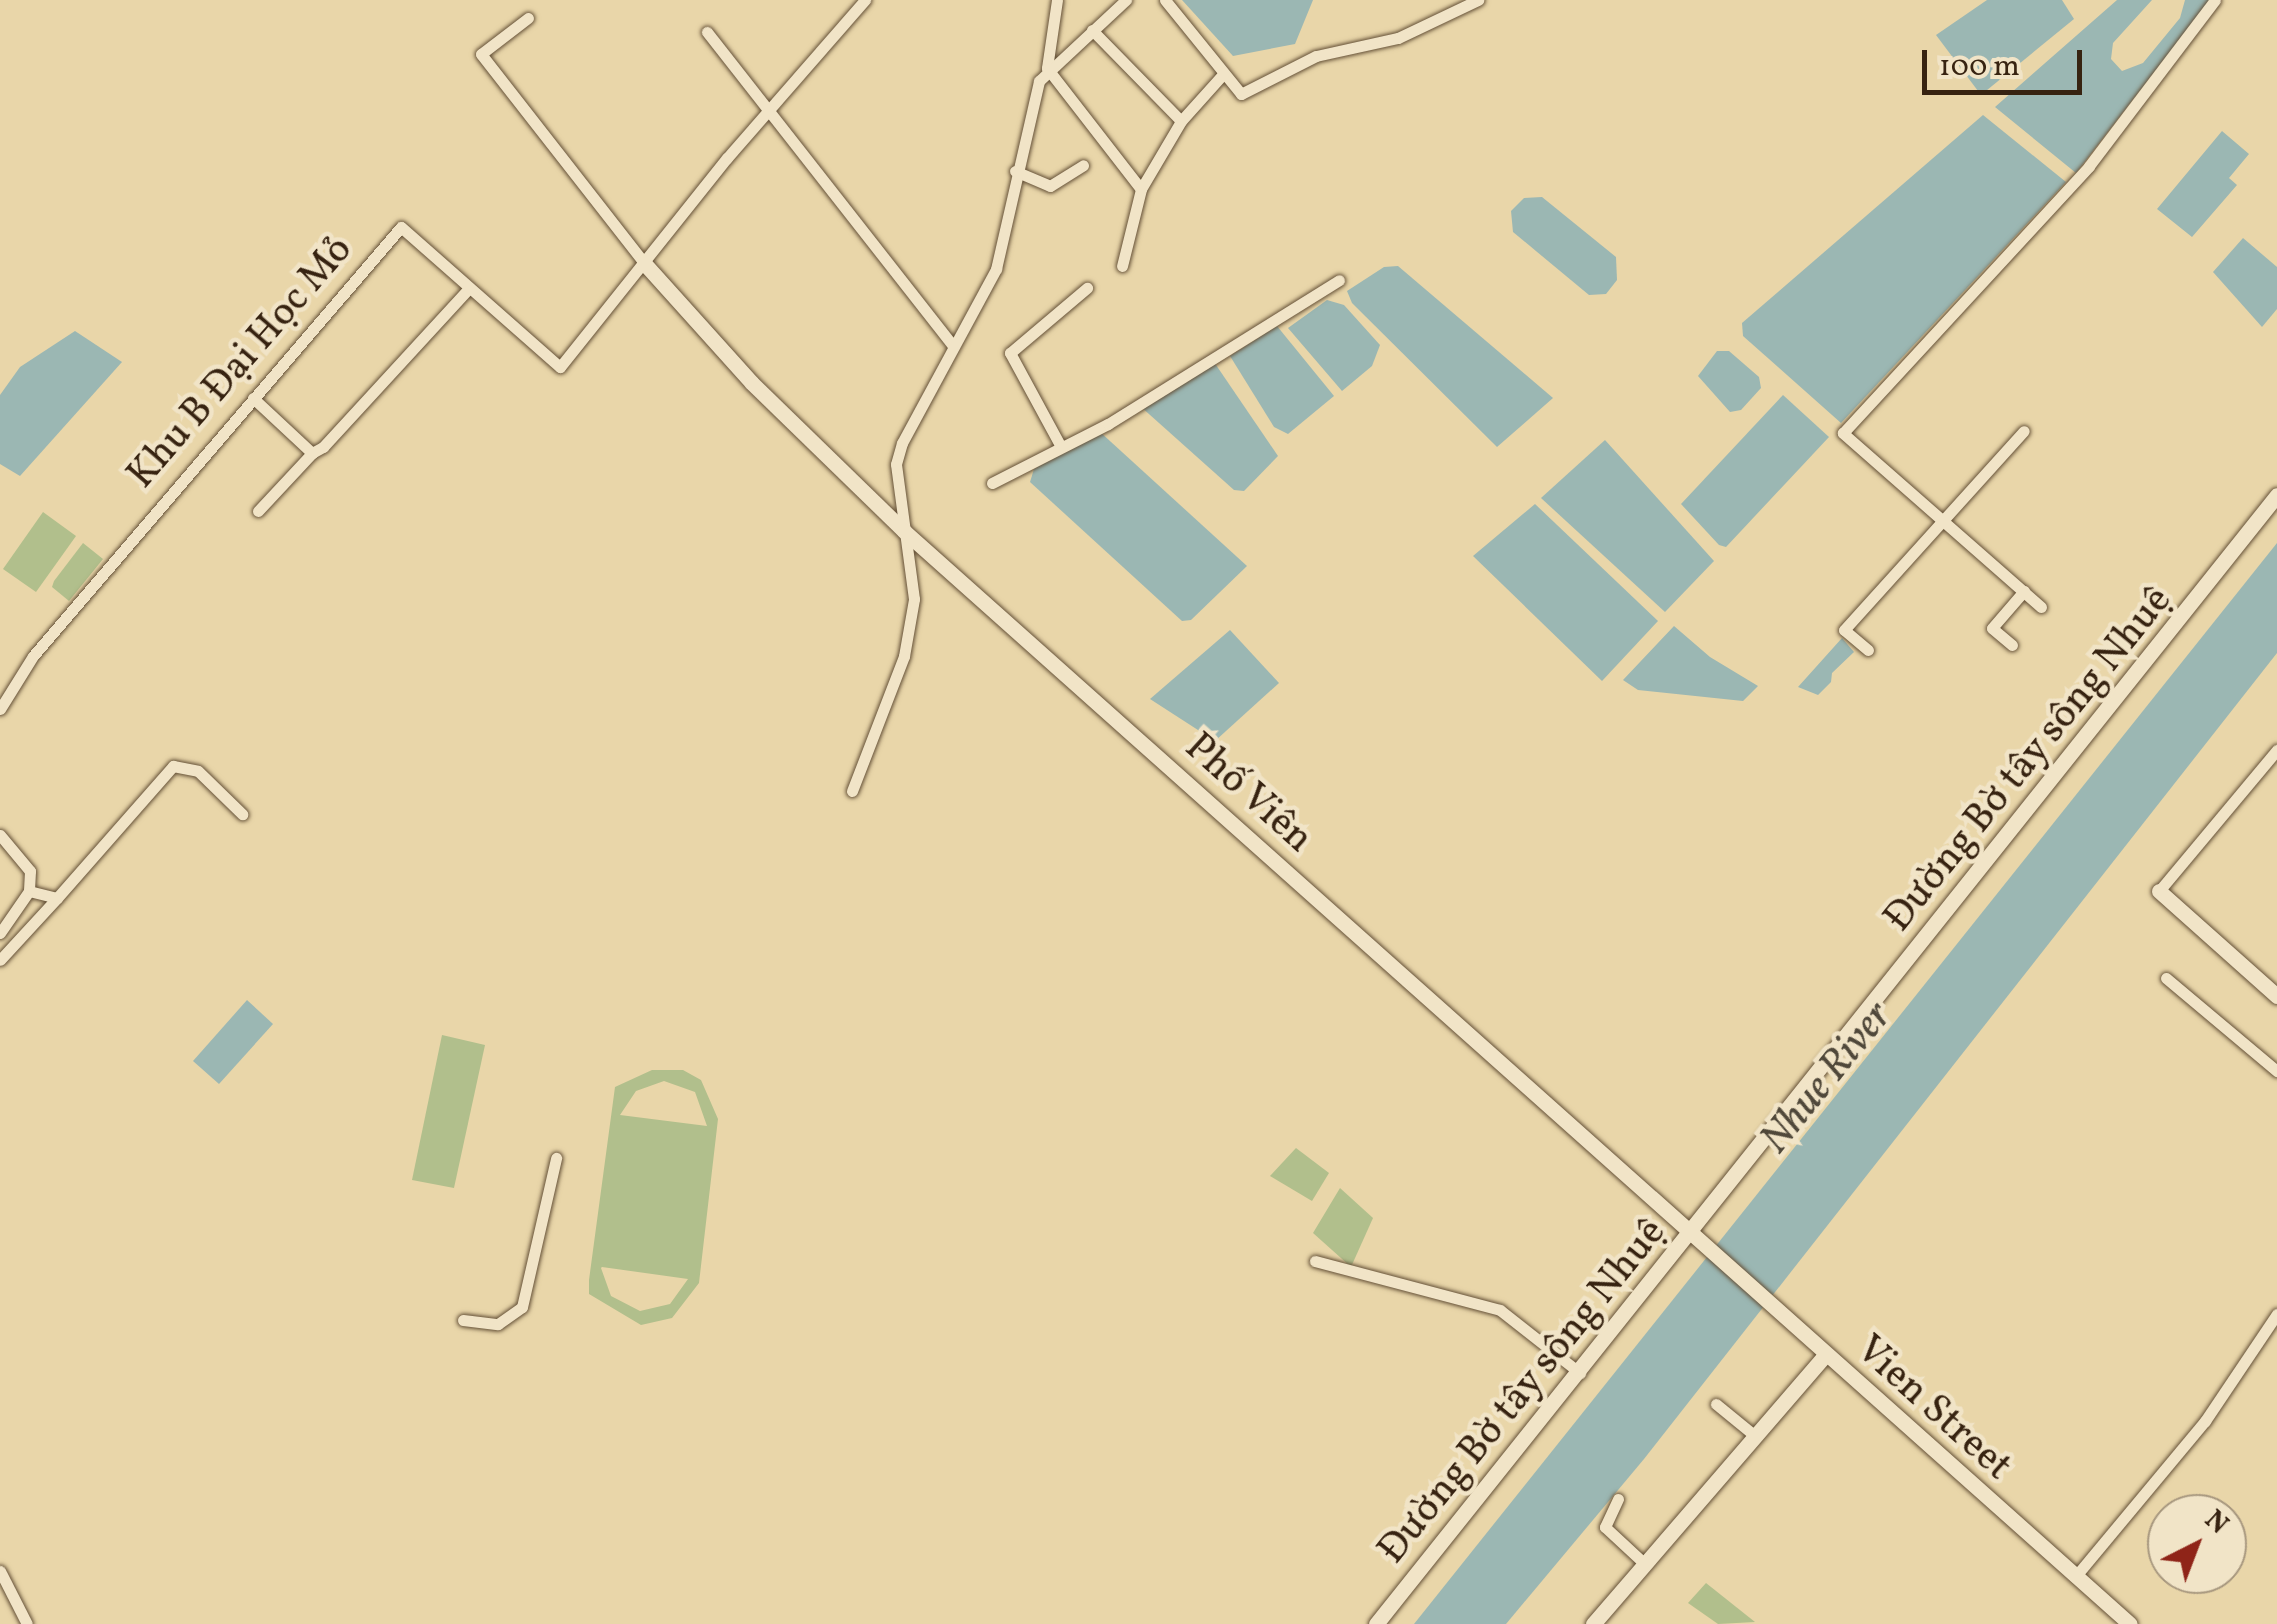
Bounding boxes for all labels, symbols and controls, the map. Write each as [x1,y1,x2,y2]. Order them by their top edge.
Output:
scale bar [1927,30,2087,92]
text: 100 m [1939,46,2020,88]
street label: Khu B Đại Học Mỏ [118,227,364,499]
street label: Đường Bờ tây sông Nhuệ [1875,577,2183,943]
street label: Phố Viên [1174,724,1322,864]
water label: Nhue River [1752,993,1904,1165]
street label: Đường Bờ tây sông Nhuệ [1369,1209,1677,1575]
street label: Vien Street [1845,1327,2021,1491]
north arrow [2147,1494,2247,1594]
text: N [2195,1502,2237,1544]

